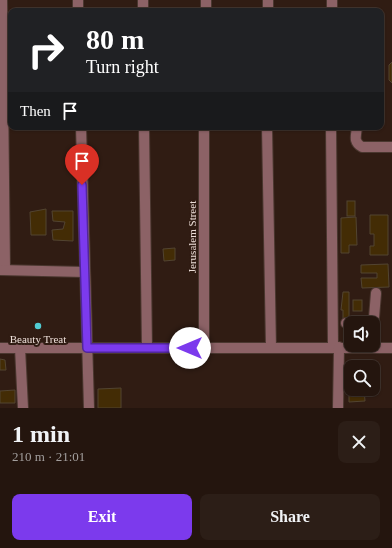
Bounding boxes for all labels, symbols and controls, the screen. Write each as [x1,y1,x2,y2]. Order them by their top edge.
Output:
icon: right [20,24,72,76]
text: 80 m [86,24,144,55]
text: Turn right [86,57,159,77]
icon: arrive [59,100,81,122]
text: Then [20,103,51,119]
pin [65,144,99,185]
icon: arrive [71,150,93,172]
street label: Jerusalem Street [186,201,198,273]
map controls [344,316,380,396]
button: sound [344,316,380,352]
marker: Beauty Treat [33,321,43,331]
position arrow [169,327,211,369]
place label: Beauty Treat [10,333,66,345]
button: search [344,360,380,396]
text: 1 min [12,421,70,447]
button: close [338,421,380,463]
text: 210 m · 21:01 [12,449,85,464]
button: Exit [12,494,192,540]
button: Share [200,494,380,540]

